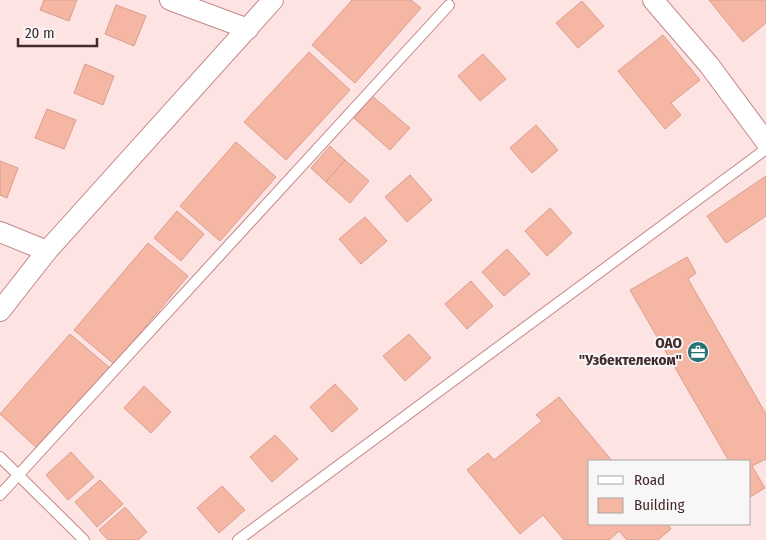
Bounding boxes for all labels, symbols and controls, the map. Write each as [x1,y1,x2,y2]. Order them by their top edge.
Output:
scale bar [18,15,96,47]
text: 20 m [25,24,55,42]
place label: ОАО "Узбектелеком" [579,334,682,369]
office icon: ОАО "Узбектелеком" [686,340,710,364]
legend [588,460,751,525]
text: Road [634,471,665,489]
text: Building [634,496,685,514]

